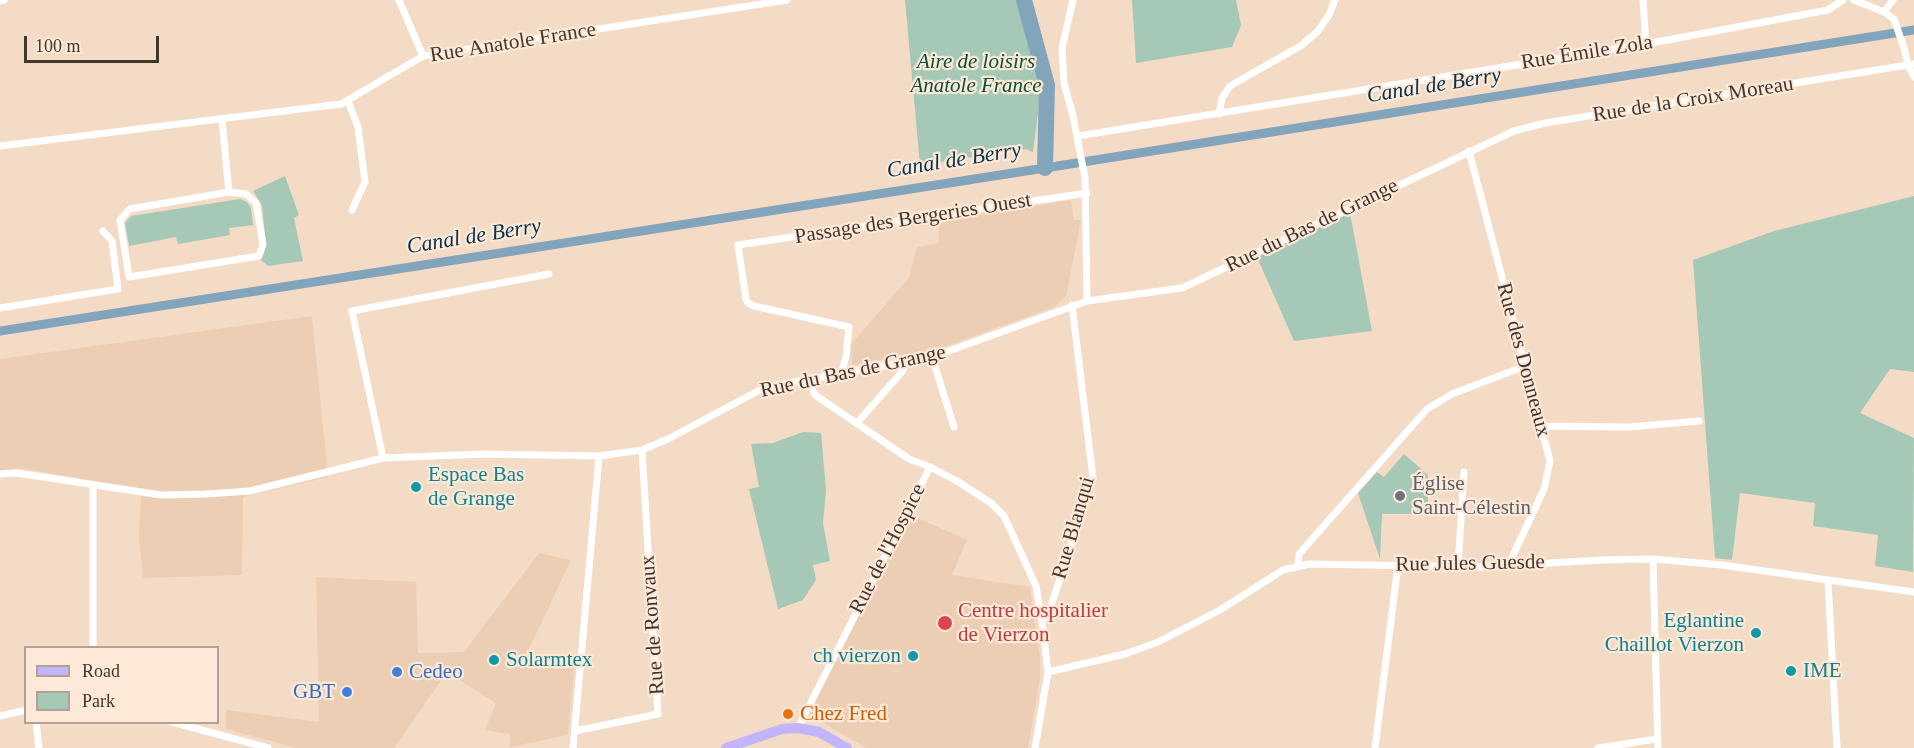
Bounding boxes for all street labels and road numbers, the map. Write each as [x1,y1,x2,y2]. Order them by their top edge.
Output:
street label: Rue Anatole France [428,17,598,69]
street label: Rue Émile Zola [1519,30,1655,76]
street label: Rue de la Croix Moreau [1591,72,1795,128]
street label: Rue du Bas de Grange [1222,173,1402,279]
street label: Passage des Bergeries Ouest [793,188,1033,250]
street label: Rue des Donneaux [1490,280,1556,440]
street label: Rue du Bas de Grange [758,340,948,404]
street label: Rue Blanqui [1047,474,1101,582]
street label: Rue de l'Hospice [844,480,932,618]
street label: Rue Jules Guesde [1395,550,1545,578]
street label: Rue de Ronvaux [636,554,670,696]

